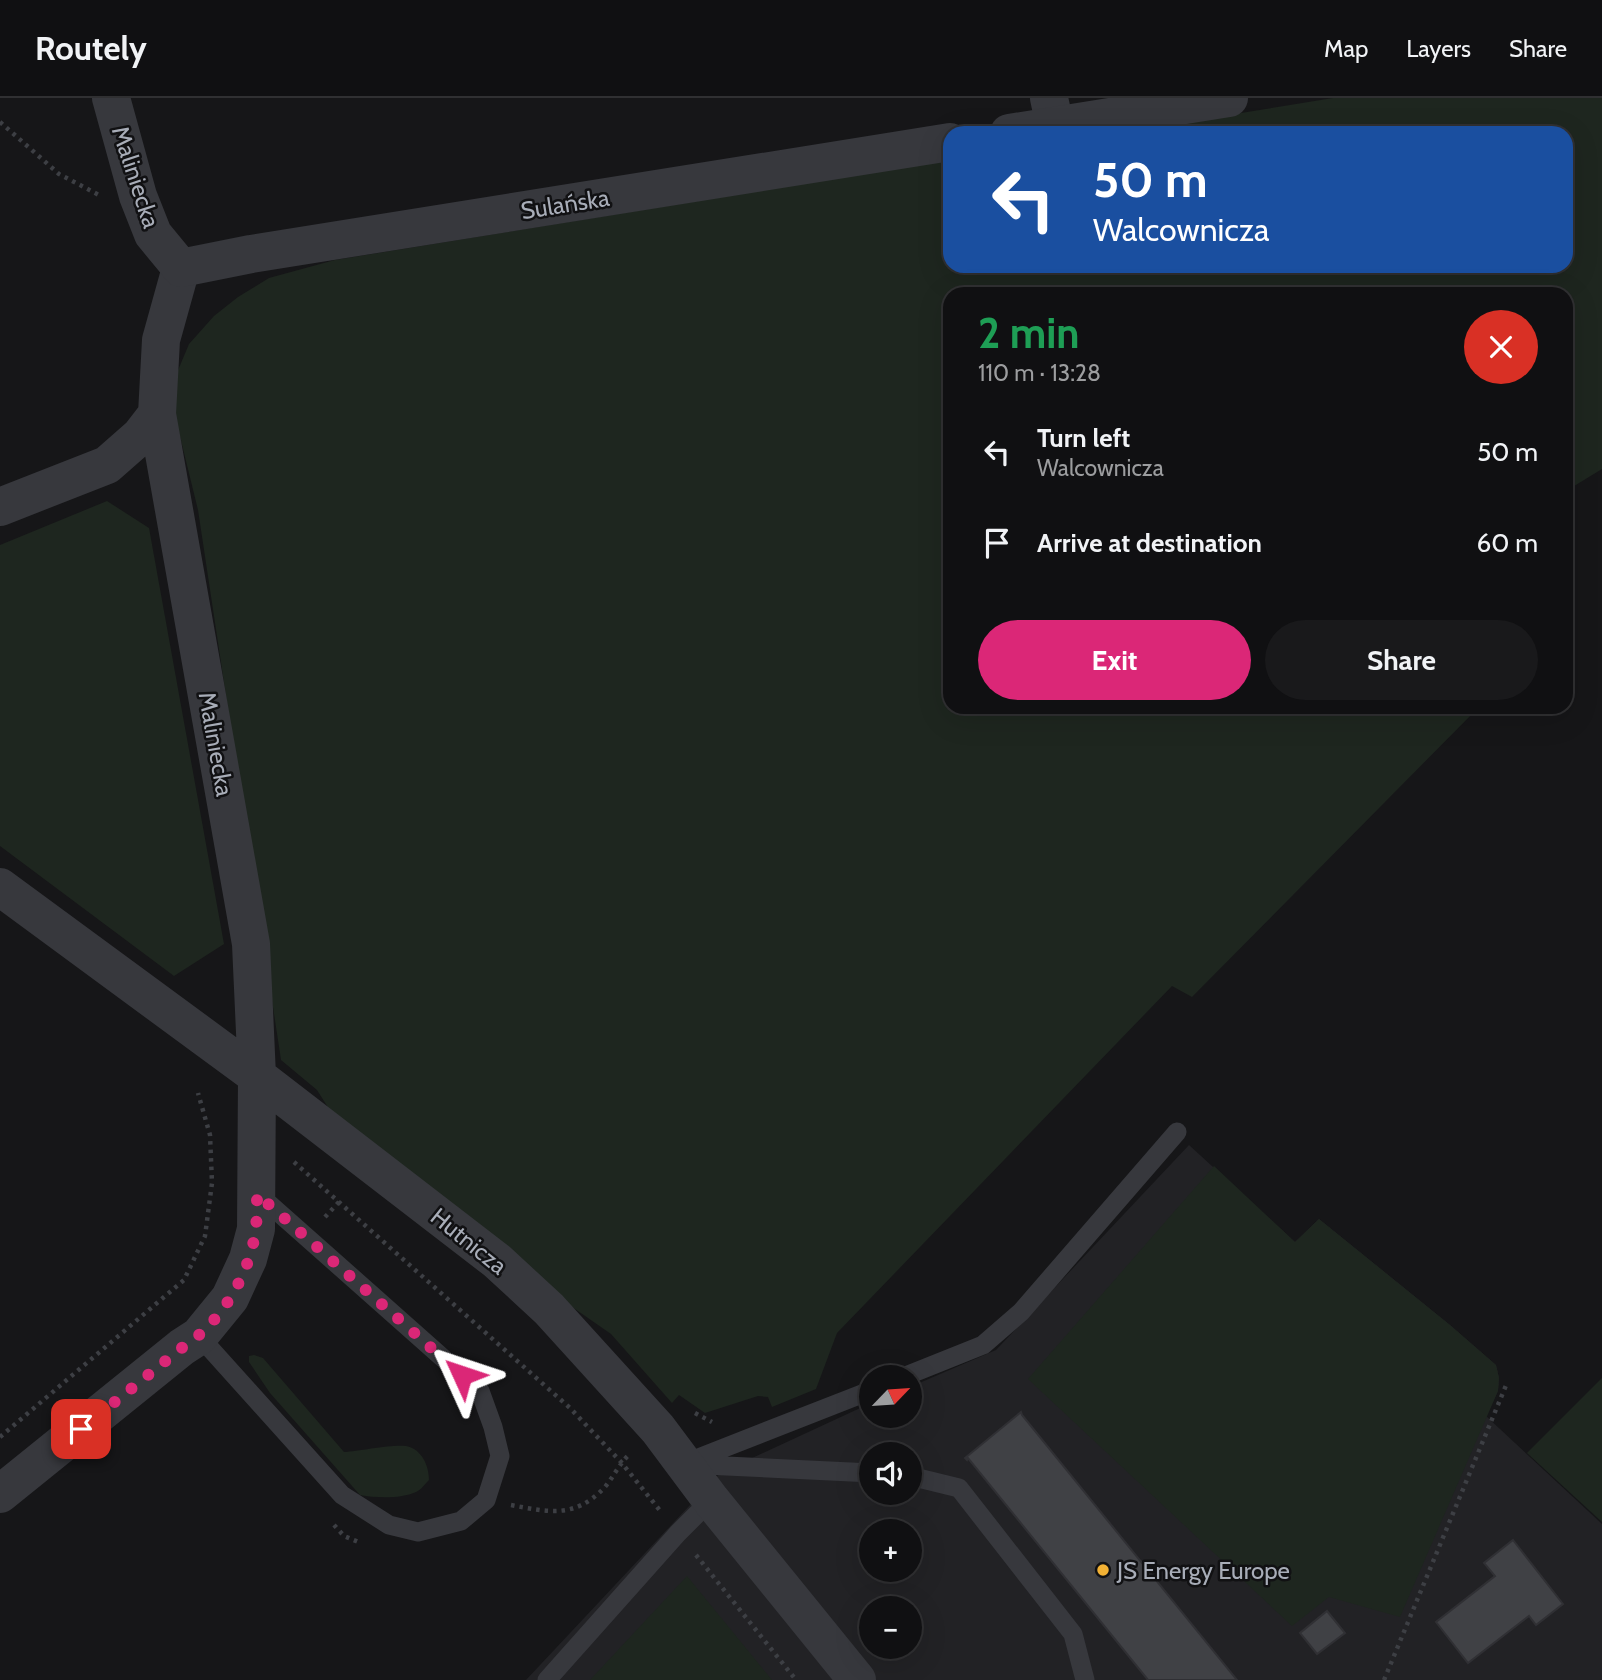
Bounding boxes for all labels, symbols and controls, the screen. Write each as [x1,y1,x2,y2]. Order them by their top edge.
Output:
text: Routely [35,28,147,68]
text: Map [1324,34,1368,63]
text: Layers [1406,34,1471,63]
text: Share [1509,34,1567,63]
street label: Maliniecka [106,122,166,232]
text: 50 m [1093,150,1208,209]
icon: left [978,154,1069,245]
street label: Sulańska [519,183,612,225]
text: Walcownicza [1093,210,1269,249]
text: 2 min [978,307,1079,359]
button: close [1464,310,1538,384]
text: 110 m · 13:28 [978,359,1101,387]
text: Turn left [1037,422,1130,454]
icon: left [978,433,1016,471]
text: 50 m [1477,436,1538,468]
text: Walcownicza [1037,454,1164,482]
icon: arrive [978,524,1016,562]
text: Arrive at destination [1037,527,1262,559]
text: 60 m [1476,527,1538,559]
button: Exit [978,620,1251,700]
button: Share [1265,620,1538,700]
street label: Maliniecka [193,690,240,799]
street label: Hutnicza [425,1202,513,1281]
position arrow [425,1338,499,1412]
north arrow [859,1365,922,1428]
map controls [859,1365,922,1659]
pin [51,1399,111,1459]
icon: arrive [62,1410,100,1448]
button: sound [859,1442,922,1505]
button: + [859,1519,922,1582]
place label: JS Energy Europe [1116,1556,1290,1585]
marker: JS Energy Europe [1095,1562,1111,1578]
button: − [859,1596,922,1659]

